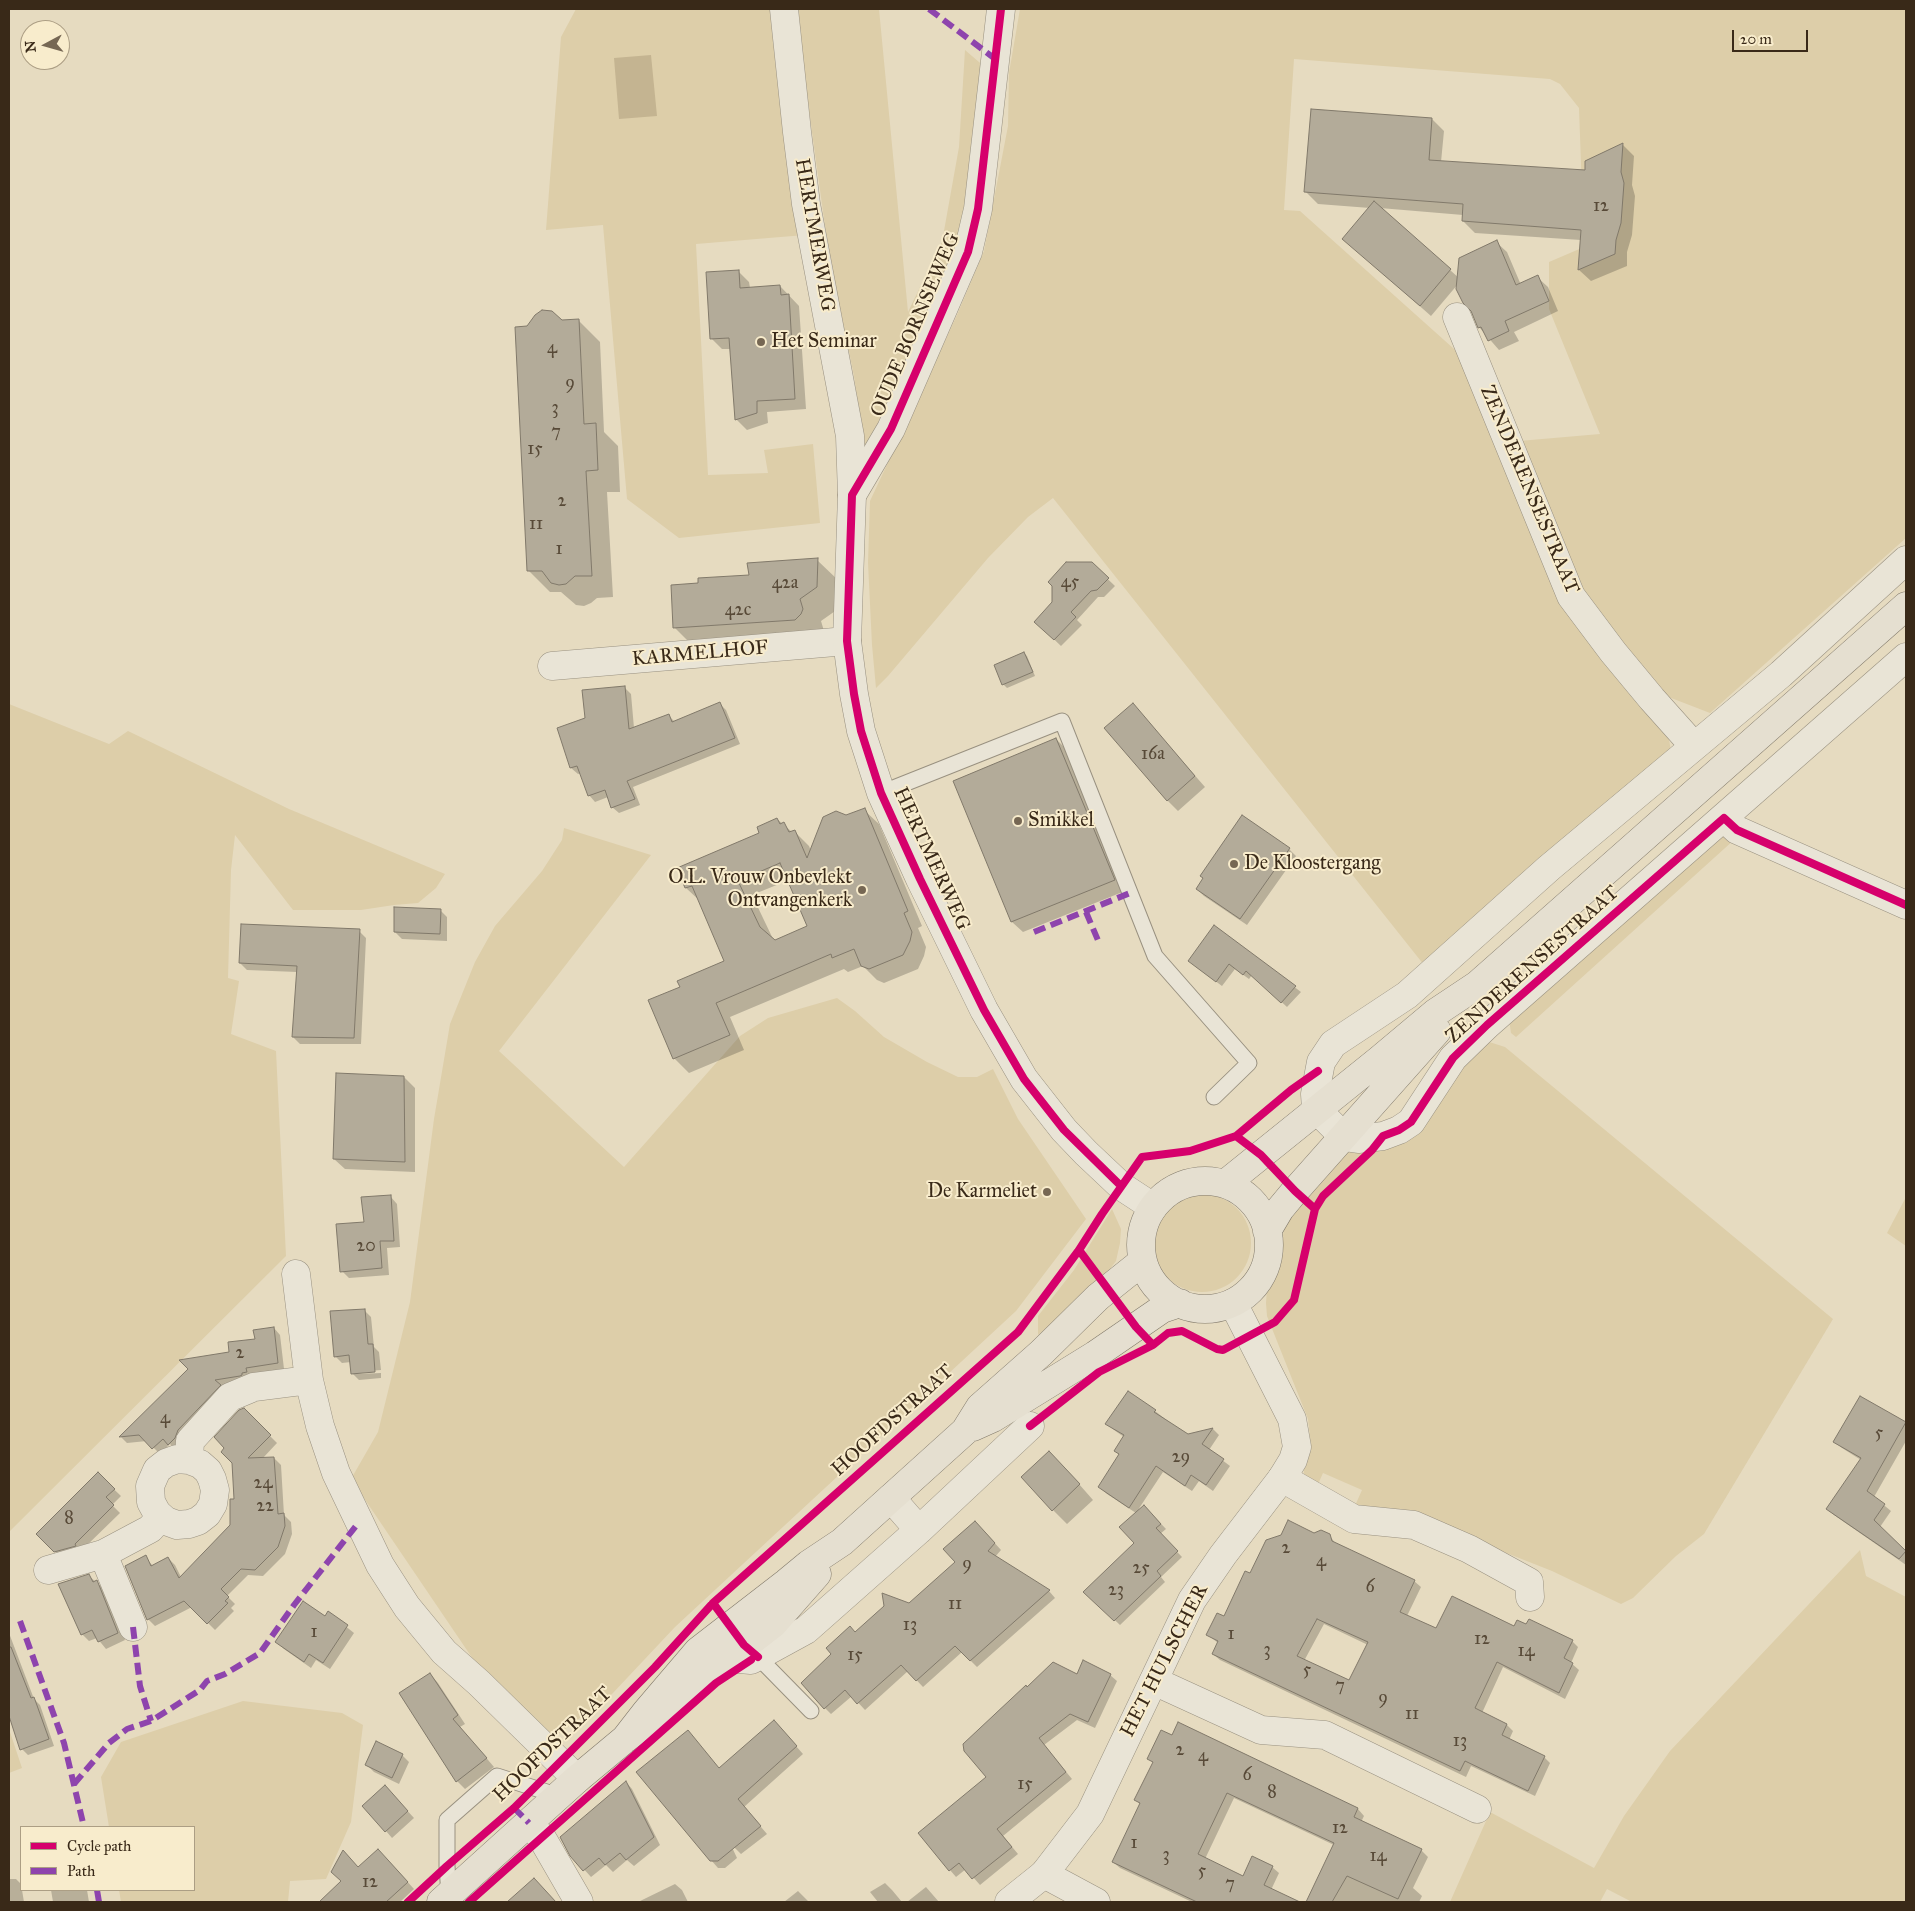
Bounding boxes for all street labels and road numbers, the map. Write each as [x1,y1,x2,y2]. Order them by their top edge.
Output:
street label: HERTMERWEG [789,156,839,314]
street label: OUDE BORNSEWEG [866,229,966,421]
street label: ZENDERENSESTRAAT [1474,382,1584,598]
street label: KARMELHOF [631,636,769,672]
street label: HERTMERWEG [887,784,975,934]
street label: ZENDERENSESTRAAT [1442,881,1624,1049]
street label: HOOFDSTRAAT [827,1360,959,1482]
street label: HET HULSCHER [1116,1581,1214,1741]
street label: HOOFDSTRAAT [489,1682,617,1808]

